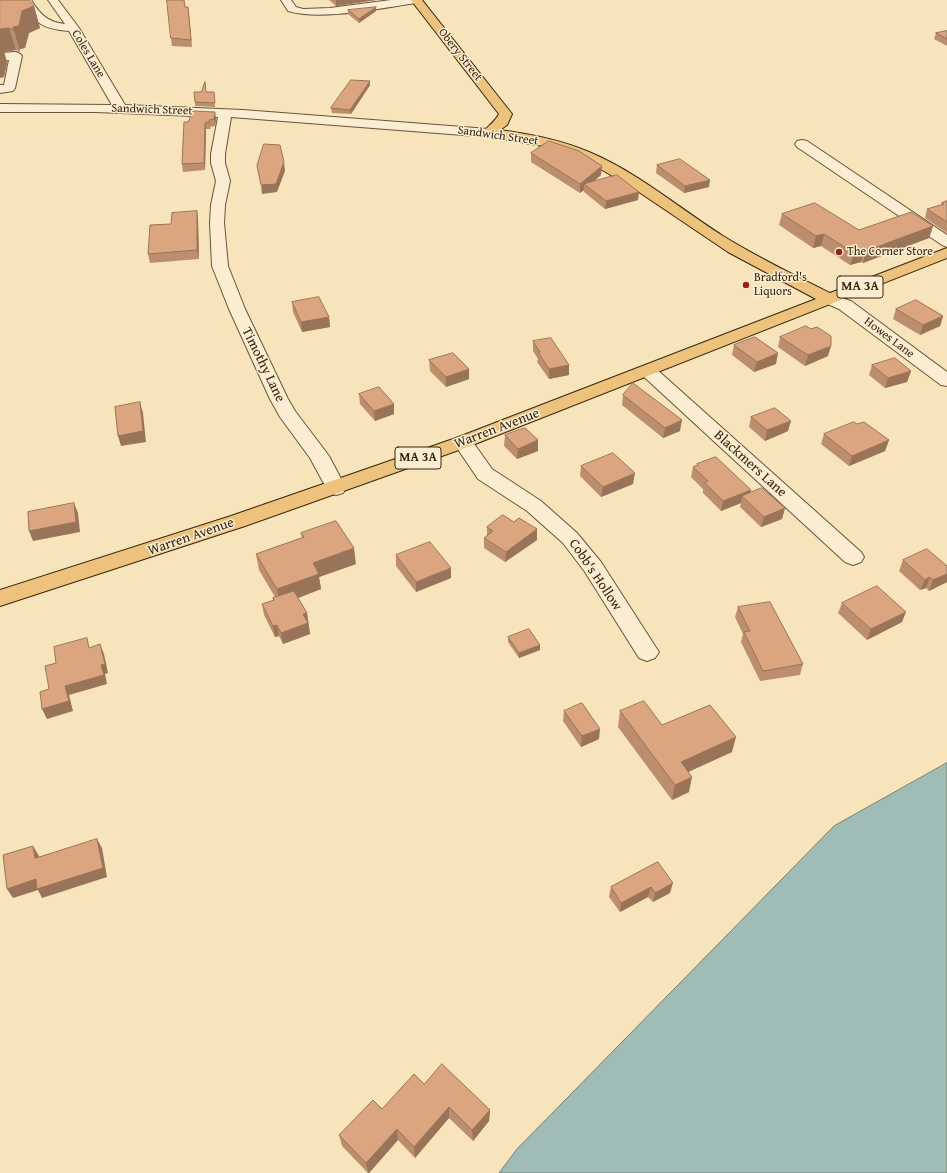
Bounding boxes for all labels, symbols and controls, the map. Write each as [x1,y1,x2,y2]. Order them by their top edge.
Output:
street label: Obery Street [435,26,485,84]
street label: Coles Lane [68,28,108,80]
street label: Sandwich Street [111,101,193,119]
street label: Sandwich Street [457,123,539,149]
place label: The Corner Store [847,245,933,259]
marker: The Corner Store [834,247,844,257]
place label: Bradford's Liquors [754,271,807,299]
road number: MA 3A [837,276,883,298]
marker: Bradford's Liquors [741,280,751,290]
street label: Howes Lane [861,314,917,362]
street label: Timothy Lane [238,325,288,405]
street label: Warren Avenue [452,405,542,453]
street label: Blackmers Lane [710,427,790,501]
road number: MA 3A [395,447,441,469]
street label: Warren Avenue [146,514,236,560]
street label: Cobb's Hollow [565,536,625,614]

